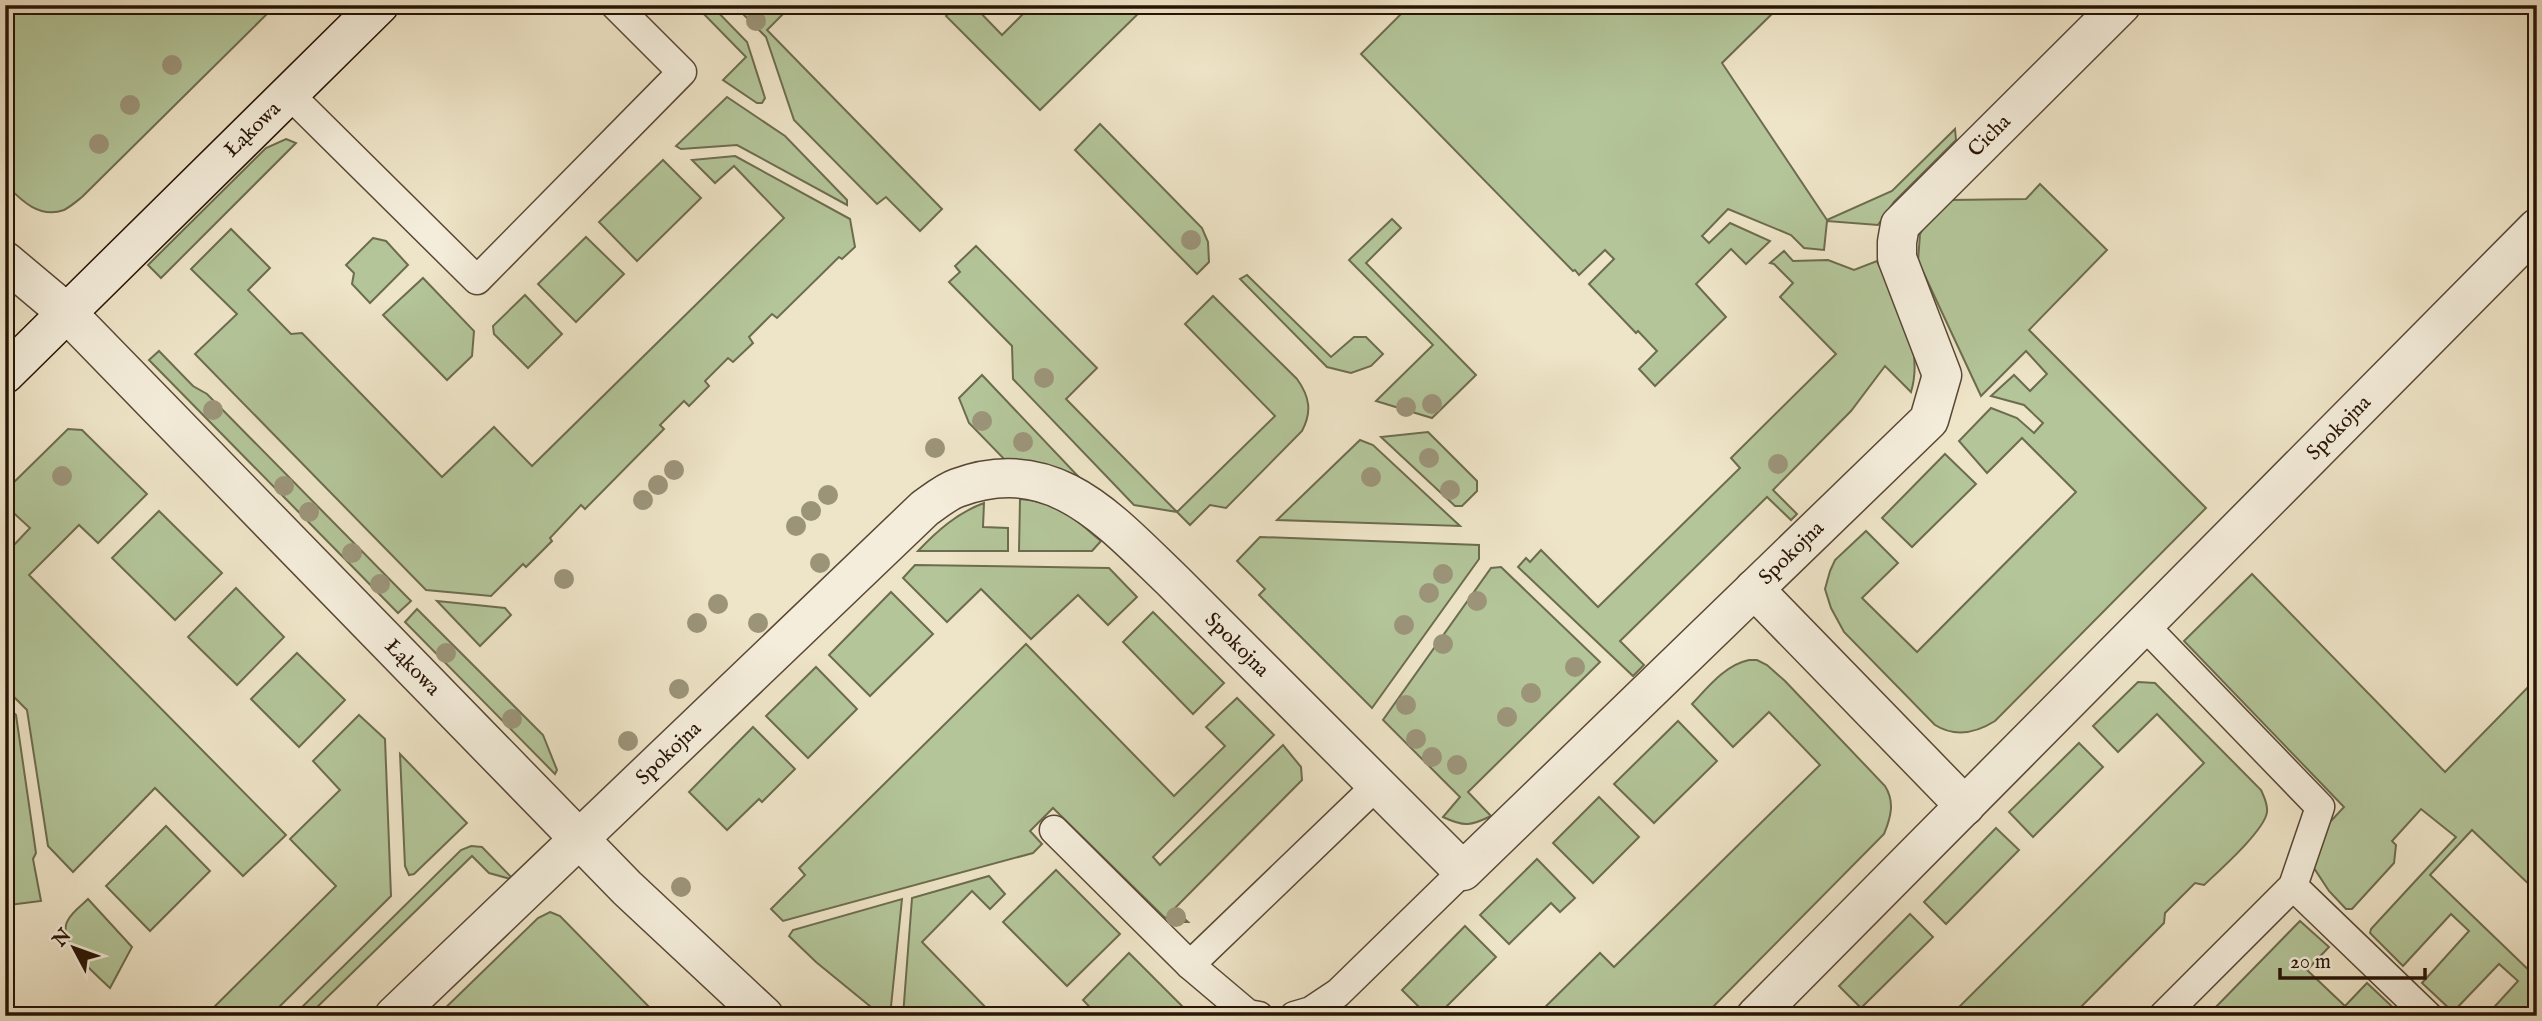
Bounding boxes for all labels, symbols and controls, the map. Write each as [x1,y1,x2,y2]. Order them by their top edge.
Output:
street label: Łąkowa [219,95,287,163]
street label: Cicha [1962,108,2017,163]
street label: Spokojna [2301,389,2378,466]
street label: Spokojna [1753,515,1831,591]
street label: Spokojna [1199,607,1276,684]
street label: Łąkowa [379,634,447,702]
street label: Spokojna [630,715,708,791]
north arrow [38,912,108,982]
text: N [48,924,77,953]
scale bar [2280,937,2425,981]
text: 20 m [2290,949,2331,976]

